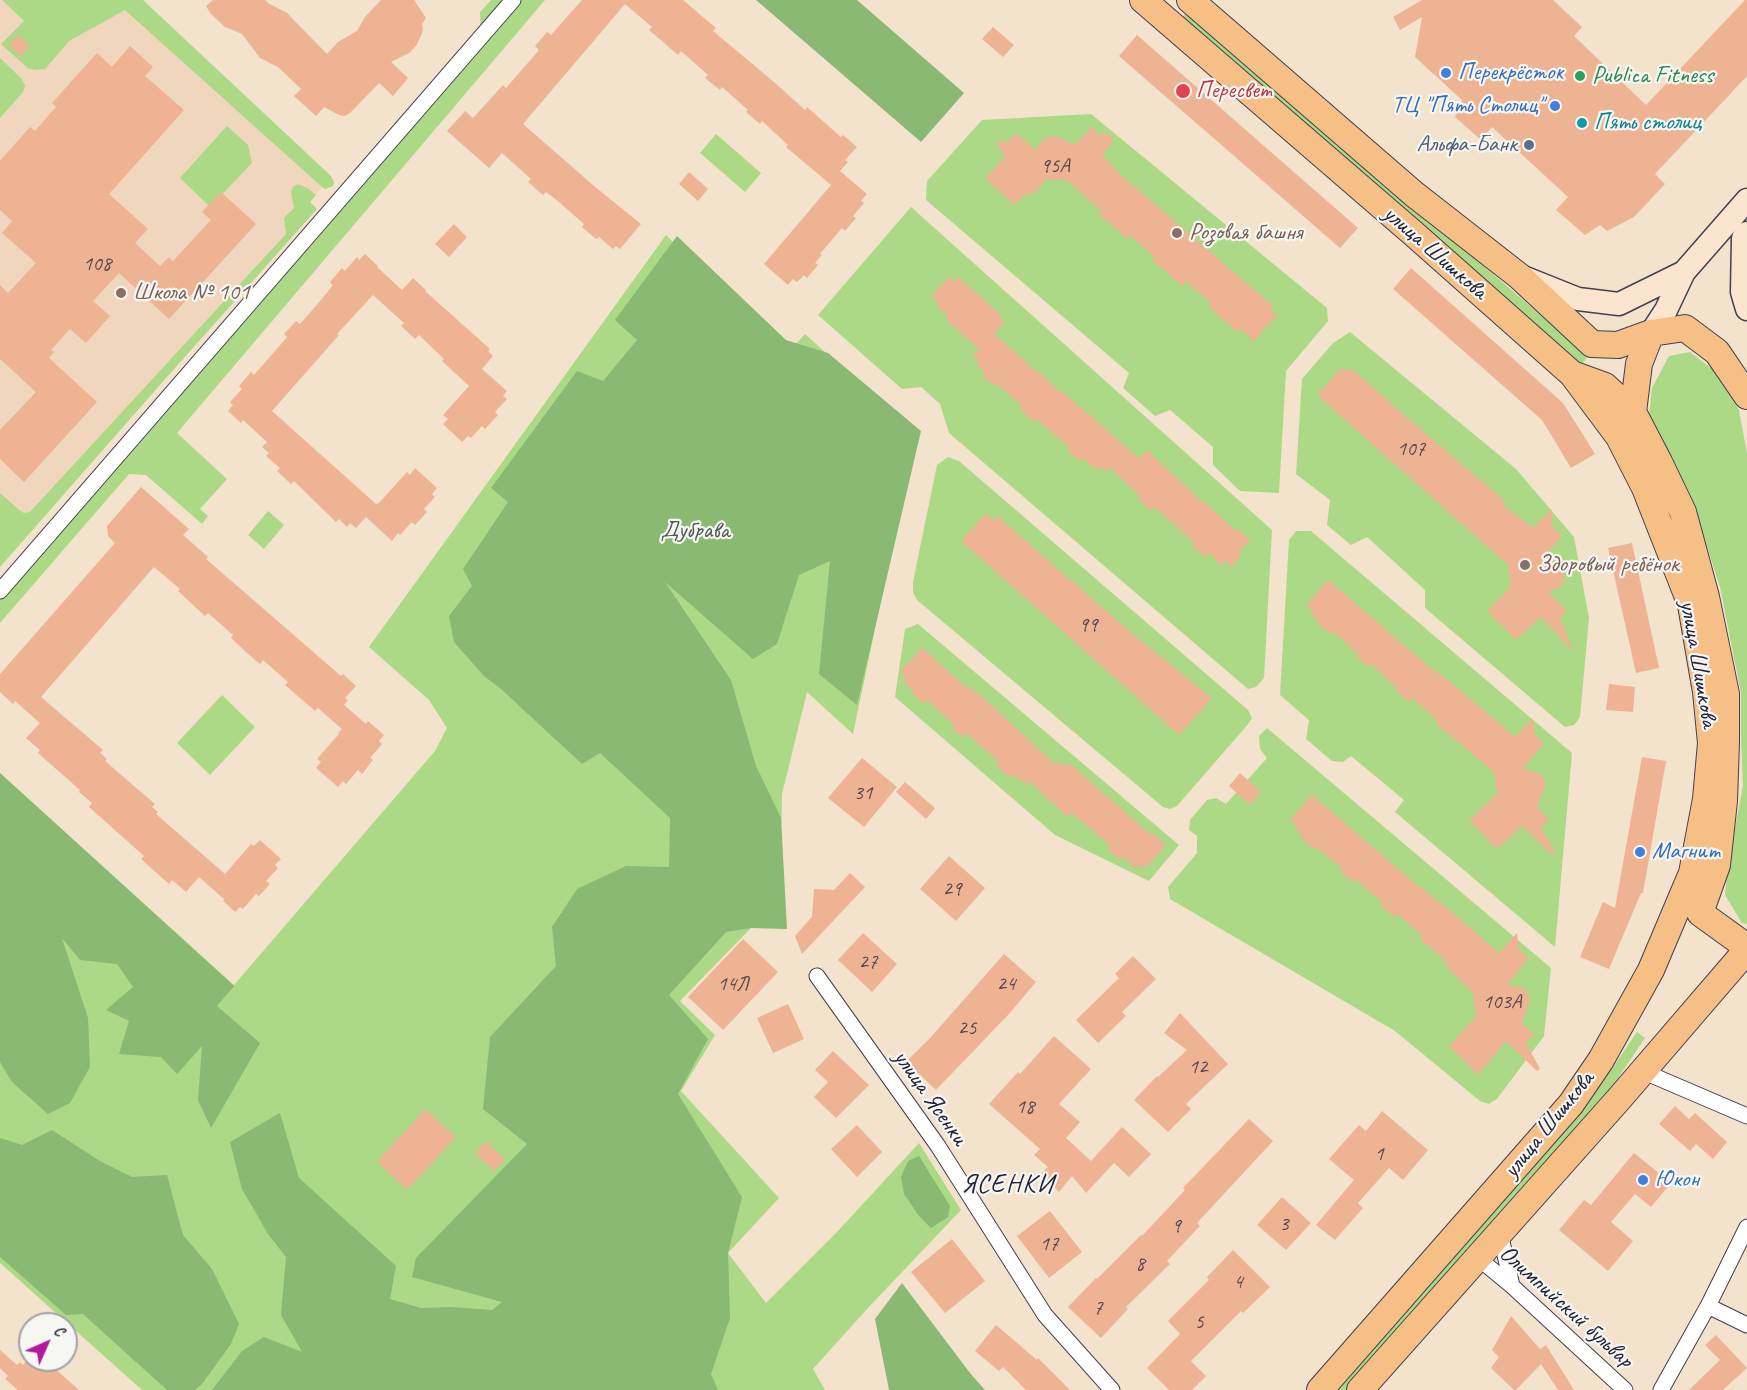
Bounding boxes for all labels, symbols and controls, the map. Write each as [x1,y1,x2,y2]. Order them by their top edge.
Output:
place label: Перекрёсток [1458,59,1563,87]
place label: Publica Fitness [1592,62,1713,90]
marker: Перекрёсток [1439,66,1453,80]
marker: Publica Fitness [1573,69,1587,83]
place label: Пересвет [1196,77,1271,105]
marker: Пересвет [1174,82,1192,100]
place label: ТЦ "Пять Столиц" [1392,92,1543,120]
marker: ТЦ "Пять Столиц" [1548,99,1562,113]
place label: Пять столиц [1594,109,1701,137]
marker: Пять столиц [1575,116,1589,130]
place label: Альфа-Банк [1416,131,1517,159]
marker: Альфа-Банк [1522,138,1536,152]
house number: 95А [1040,153,1070,179]
street label: улица Шишкова [1377,200,1493,306]
place label: Розовая башня [1189,219,1302,247]
marker: Розовая башня [1170,226,1184,240]
house number: 108 [83,251,111,277]
place label: Школа № 101 [133,279,250,307]
marker: Школа № 101 [114,286,128,300]
house number: 107 [1397,436,1425,462]
park label: Дубрава [661,517,729,545]
place label: Здоровый ребёнок [1537,551,1679,579]
marker: Здоровый ребёнок [1518,558,1532,572]
street label: улица Шишкова [1673,598,1723,730]
house number: 99 [1079,612,1097,638]
house number: 31 [854,780,872,806]
place label: Магнит [1652,838,1720,866]
marker: Магнит [1633,845,1647,859]
house number: 29 [943,876,961,902]
house number: 27 [859,949,877,975]
house number: 14Л [717,971,749,997]
house number: 24 [997,971,1015,997]
house number: 103А [1483,989,1521,1015]
house number: 25 [958,1015,976,1041]
street label: улица Ясенки [887,1045,973,1151]
house number: 12 [1189,1054,1207,1080]
street label: улица Шишкова [1497,1066,1601,1184]
house number: 18 [1016,1094,1034,1120]
house number: 1 [1374,1141,1384,1167]
place label: Юкон [1655,1166,1699,1194]
district label: ЯСЕНКИ [962,1169,1054,1201]
marker: Юкон [1636,1173,1650,1187]
house number: 3 [1279,1211,1289,1237]
house number: 9 [1171,1213,1181,1239]
house number: 17 [1040,1231,1058,1257]
street label: Олимпийский бульвар [1493,1239,1639,1375]
house number: 8 [1135,1251,1145,1277]
house number: 4 [1233,1269,1243,1295]
house number: 7 [1093,1295,1103,1321]
house number: 5 [1194,1309,1204,1335]
north arrow [18,1312,78,1372]
text: С [49,1321,69,1341]

